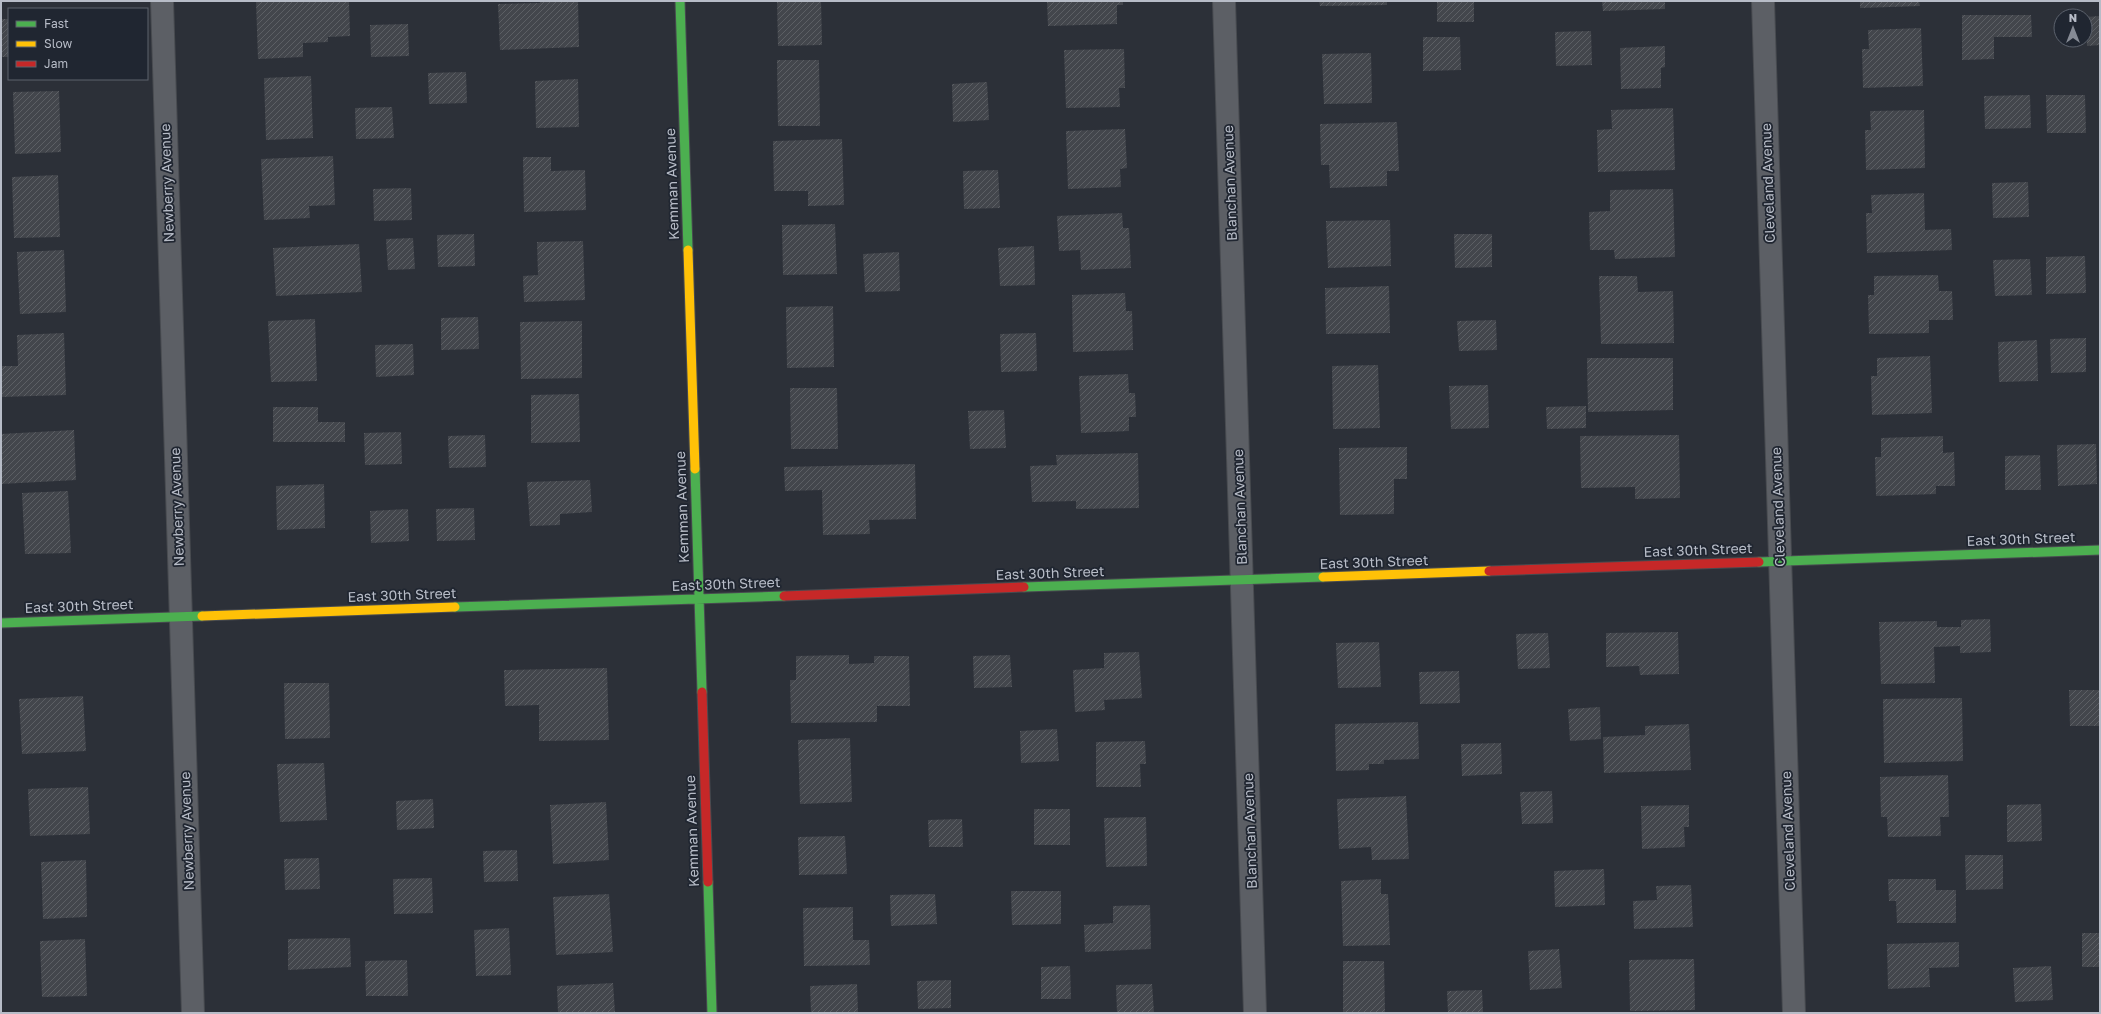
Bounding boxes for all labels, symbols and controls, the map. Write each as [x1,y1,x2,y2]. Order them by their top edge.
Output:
legend [8,8,148,80]
north arrow [2053,8,2093,48]
text: N [2069,11,2077,24]
text: Fast [44,16,69,31]
text: Slow [44,36,72,51]
text: Jam [44,56,68,71]
street label: Newberry Avenue [156,123,177,243]
street label: Cleveland Avenue [1757,123,1778,243]
street label: Blanchan Avenue [1219,125,1240,241]
street label: Kemman Avenue [661,128,682,240]
street label: Newberry Avenue [166,447,187,567]
street label: Cleveland Avenue [1767,447,1788,567]
street label: Blanchan Avenue [1229,449,1250,565]
street label: Kemman Avenue [671,451,692,563]
street label: East 30th Street [1966,528,2076,549]
street label: East 30th Street [1643,539,1753,560]
street label: East 30th Street [1319,551,1429,572]
street label: East 30th Street [995,562,1105,583]
street label: East 30th Street [671,573,781,594]
street label: East 30th Street [347,584,457,605]
street label: East 30th Street [24,595,134,616]
street label: Newberry Avenue [176,771,197,891]
street label: Cleveland Avenue [1777,771,1798,891]
street label: Blanchan Avenue [1239,773,1260,889]
street label: Kemman Avenue [681,775,702,887]

